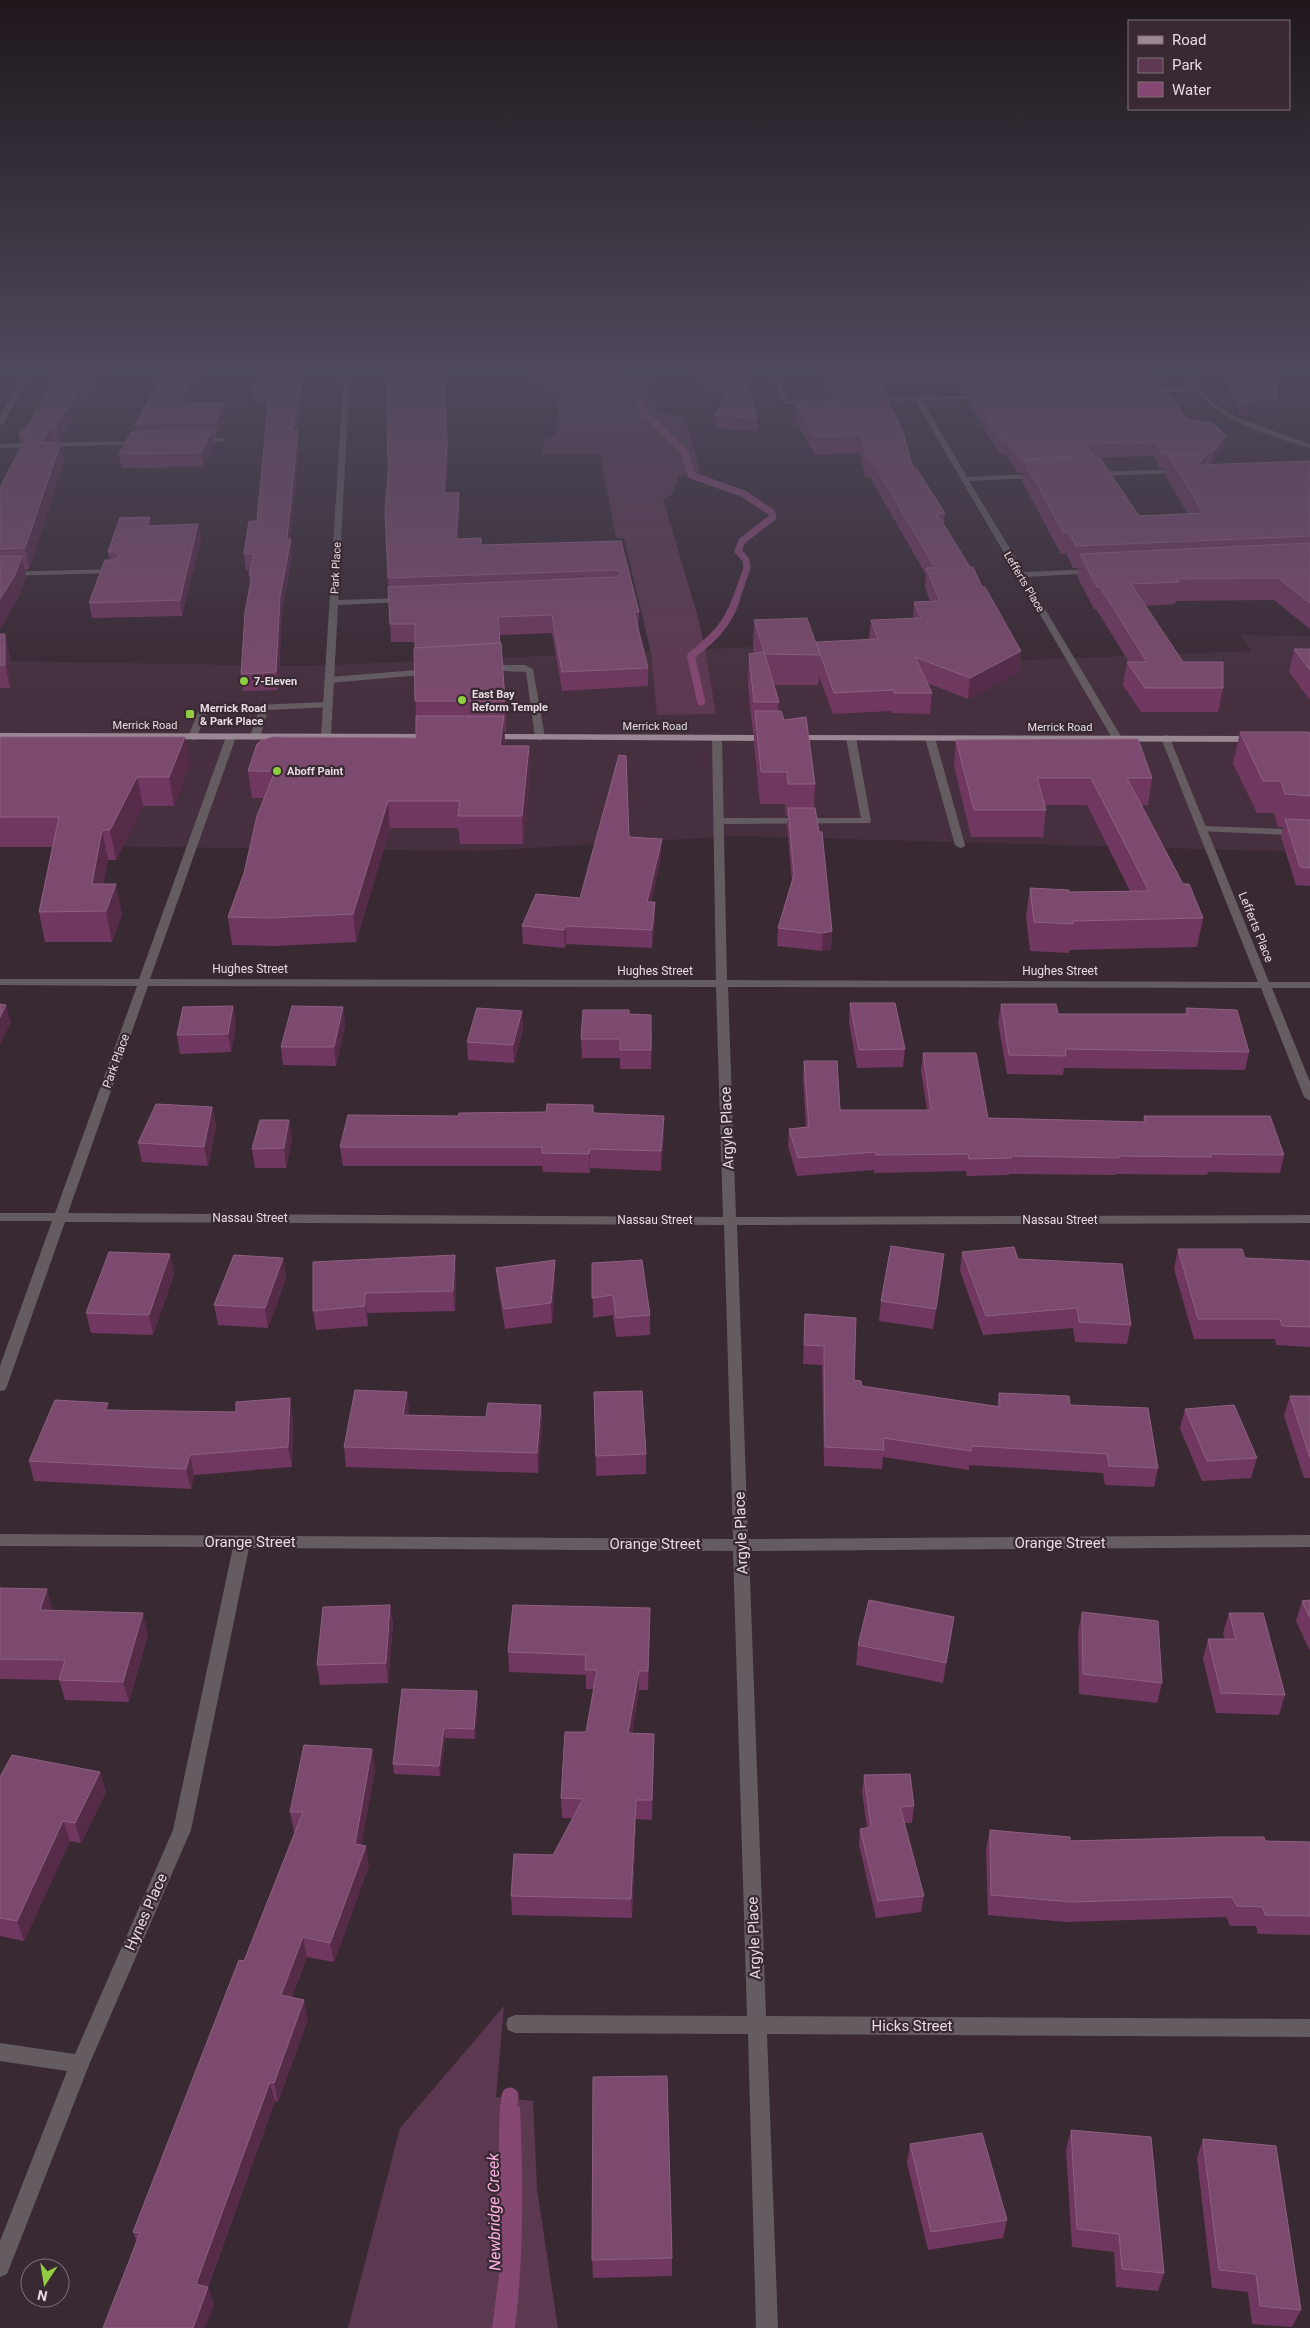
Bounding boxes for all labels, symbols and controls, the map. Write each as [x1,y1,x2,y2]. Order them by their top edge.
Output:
legend [1128,20,1290,110]
text: Road [1172,31,1206,49]
text: Park [1172,56,1203,74]
text: Water [1172,81,1211,99]
street label: Park Place [328,541,344,594]
street label: Lefferts Place [1001,549,1047,615]
marker: 7-Eleven [238,675,250,687]
place label: 7-Eleven [254,675,297,688]
place label: East Bay Reform Temple [472,688,548,714]
marker: East Bay Reform Temple [456,694,468,706]
place label: Merrick Road & Park Place [200,702,266,728]
marker: Merrick Road & Park Place [184,708,196,720]
street label: Merrick Road [113,719,177,732]
street label: Merrick Road [623,720,687,733]
street label: Merrick Road [1028,721,1092,734]
marker: Aboff Paint [271,765,283,777]
place label: Aboff Paint [287,765,343,778]
street label: Lefferts Place [1236,890,1276,964]
street label: Hughes Street [212,962,288,976]
street label: Hughes Street [617,964,693,978]
street label: Hughes Street [1022,964,1098,978]
street label: Park Place [100,1032,132,1090]
street label: Argyle Place [717,1086,737,1170]
street label: Nassau Street [212,1211,288,1225]
street label: Nassau Street [617,1213,693,1227]
street label: Nassau Street [1022,1213,1098,1227]
street label: Argyle Place [731,1491,751,1575]
street label: Orange Street [204,1533,296,1551]
street label: Orange Street [1014,1534,1106,1552]
street label: Orange Street [609,1535,701,1553]
street label: Hynes Place [121,1871,171,1953]
street label: Argyle Place [744,1896,764,1980]
street label: Hicks Street [872,2017,953,2035]
water label: Newbridge Creek [483,2152,505,2271]
north arrow [20,2258,70,2308]
text: N [36,2287,49,2305]

